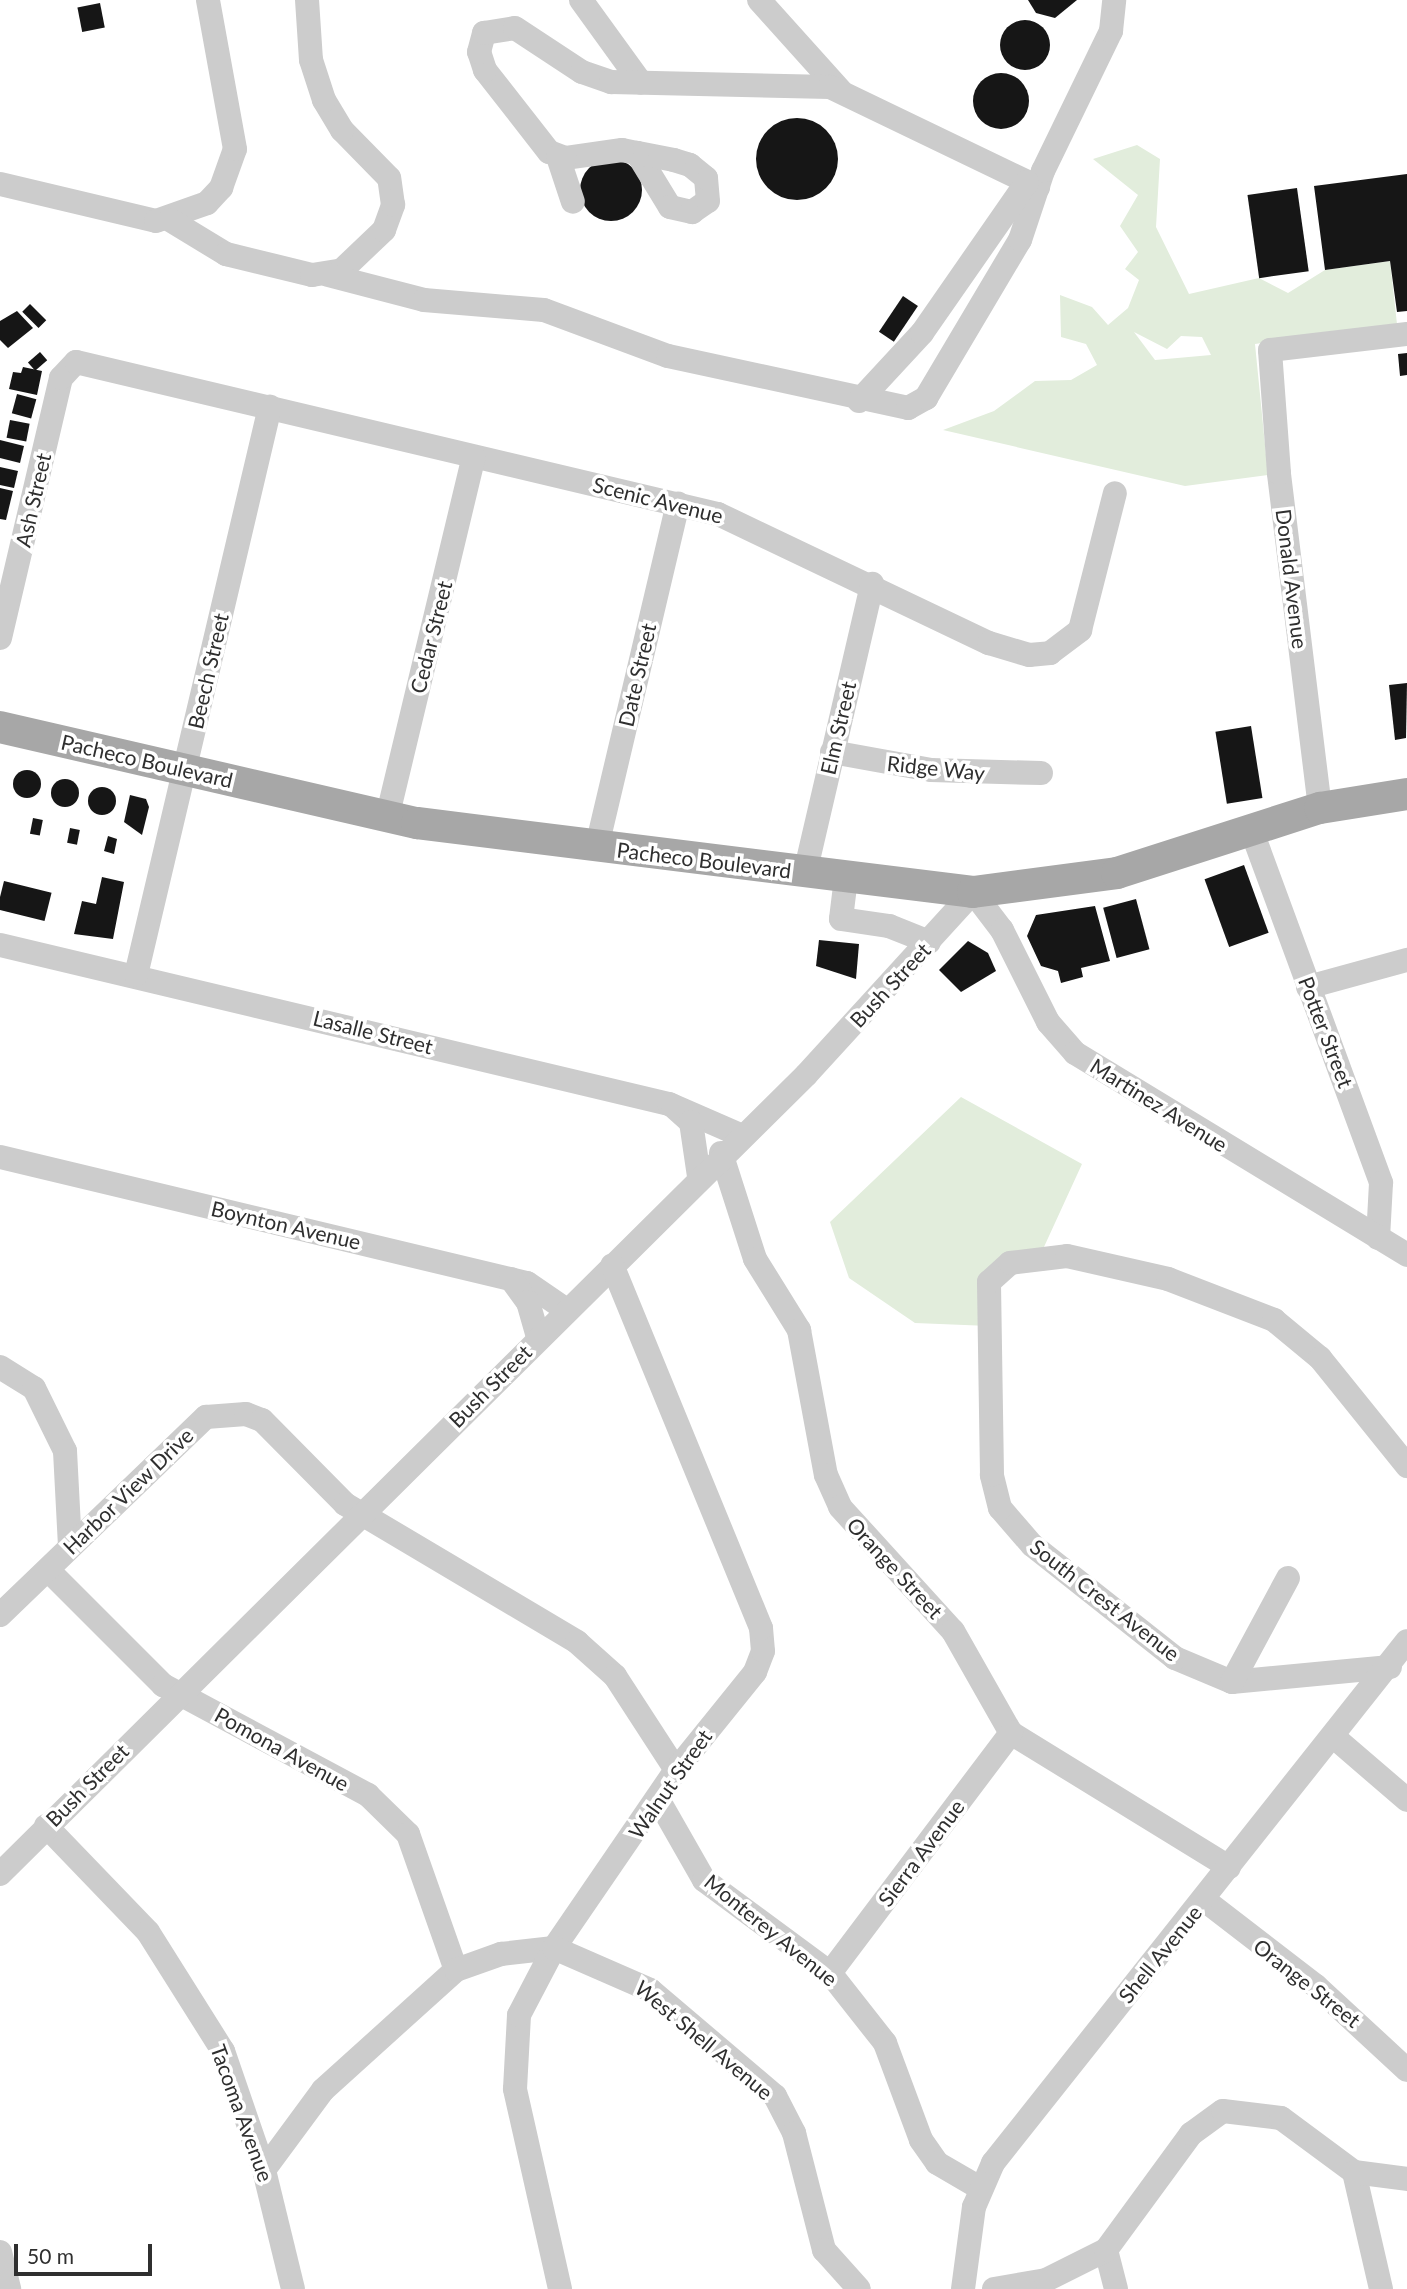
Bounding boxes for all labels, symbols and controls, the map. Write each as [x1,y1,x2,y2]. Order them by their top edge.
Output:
street label: Ash Street [10,451,56,549]
street label: Scenic Avenue [590,472,726,528]
street label: Donald Avenue [1271,507,1313,651]
street label: Cedar Street [405,578,457,696]
street label: Beech Street [182,611,234,731]
street label: Date Street [613,621,661,729]
street label: Elm Street [815,679,861,777]
street label: Pacheco Boulevard [59,729,235,793]
street label: Ridge Way [886,750,986,786]
street label: Pacheco Boulevard [615,837,793,883]
street label: Bush Street [844,937,936,1033]
street label: Potter Street [1293,973,1359,1091]
street label: Lasalle Street [311,1005,435,1059]
street label: Martinez Avenue [1086,1053,1232,1157]
street label: Boynton Avenue [208,1195,364,1255]
street label: Bush Street [443,1339,537,1433]
street label: Harbor View Drive [57,1422,199,1560]
street label: Orange Street [842,1512,948,1624]
street label: South Crest Avenue [1025,1534,1185,1666]
street label: Pomona Avenue [210,1702,354,1796]
street label: Walnut Street [623,1725,717,1843]
street label: Bush Street [40,1738,134,1832]
street label: Sierra Avenue [872,1794,970,1912]
street label: Monterey Avenue [699,1868,843,1992]
street label: Shell Avenue [1113,1900,1207,2008]
street label: Orange Street [1249,1933,1365,2033]
street label: West Shell Avenue [630,1975,778,2105]
street label: Tacoma Avenue [205,2041,279,2185]
scale bar [18,2230,156,2274]
text: 50 m [27,2243,74,2268]

